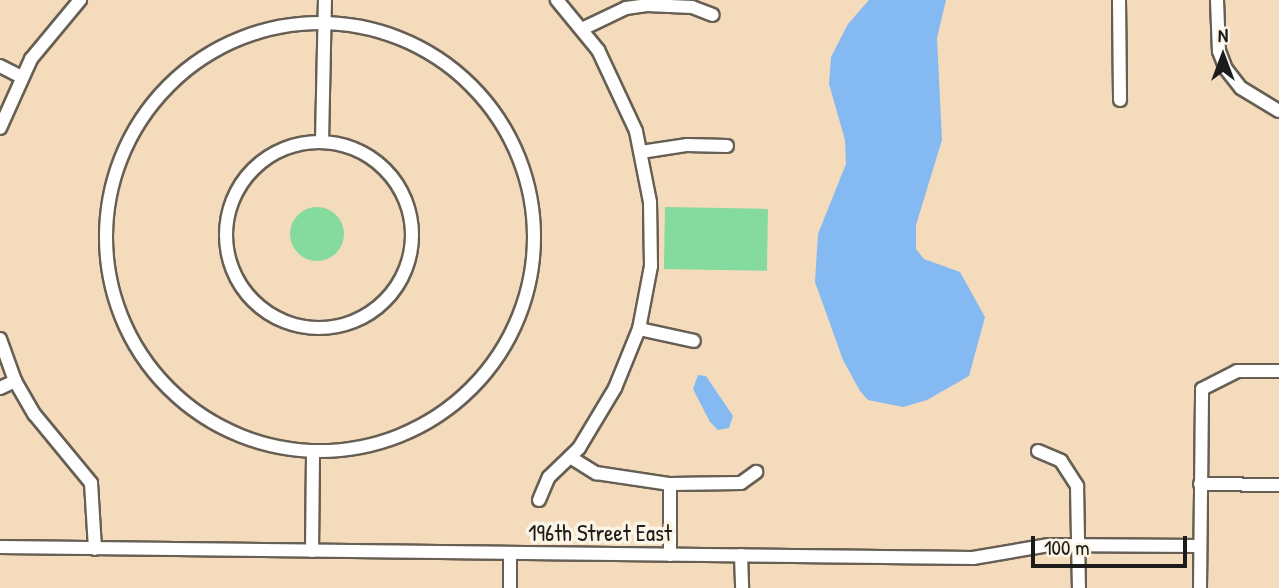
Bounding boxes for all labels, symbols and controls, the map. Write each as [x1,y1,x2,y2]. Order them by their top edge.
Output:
north arrow [1188,21,1258,91]
text: N [1218,22,1228,48]
street label: 196th Street East [528,519,672,547]
scale bar [1034,522,1190,566]
text: 100 m [1044,533,1090,562]

